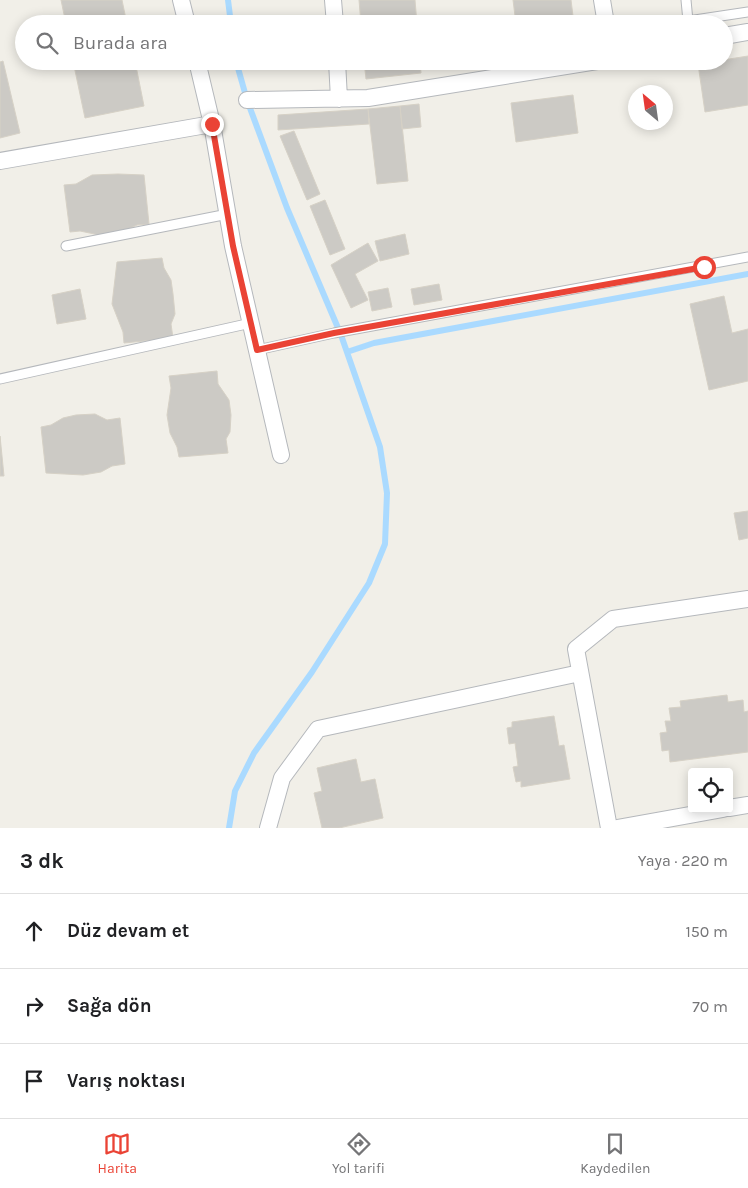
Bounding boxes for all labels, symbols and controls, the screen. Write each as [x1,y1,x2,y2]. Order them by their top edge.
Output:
search box [15,15,733,70]
icon: search [33,29,61,57]
text: Burada ara [73,32,168,54]
north arrow [628,85,673,130]
route end [201,113,224,136]
route start [693,256,716,279]
map controls [688,768,733,813]
button: locate [688,768,733,813]
text: 3 dk [20,849,64,873]
text: Yaya · 220 m [638,851,728,870]
icon: ahead [20,917,48,945]
text: Düz devam et [67,920,189,942]
text: 150 m [685,922,728,941]
icon: right [20,992,48,1020]
text: Sağa dön [67,995,151,1017]
text: 70 m [692,997,728,1016]
icon: arrive [20,1067,48,1095]
text: Varış noktası [67,1070,186,1092]
tab: Harita [98,1130,137,1177]
tab: Yol tarifi [332,1130,385,1177]
tab: Kaydedilen [580,1130,650,1177]

